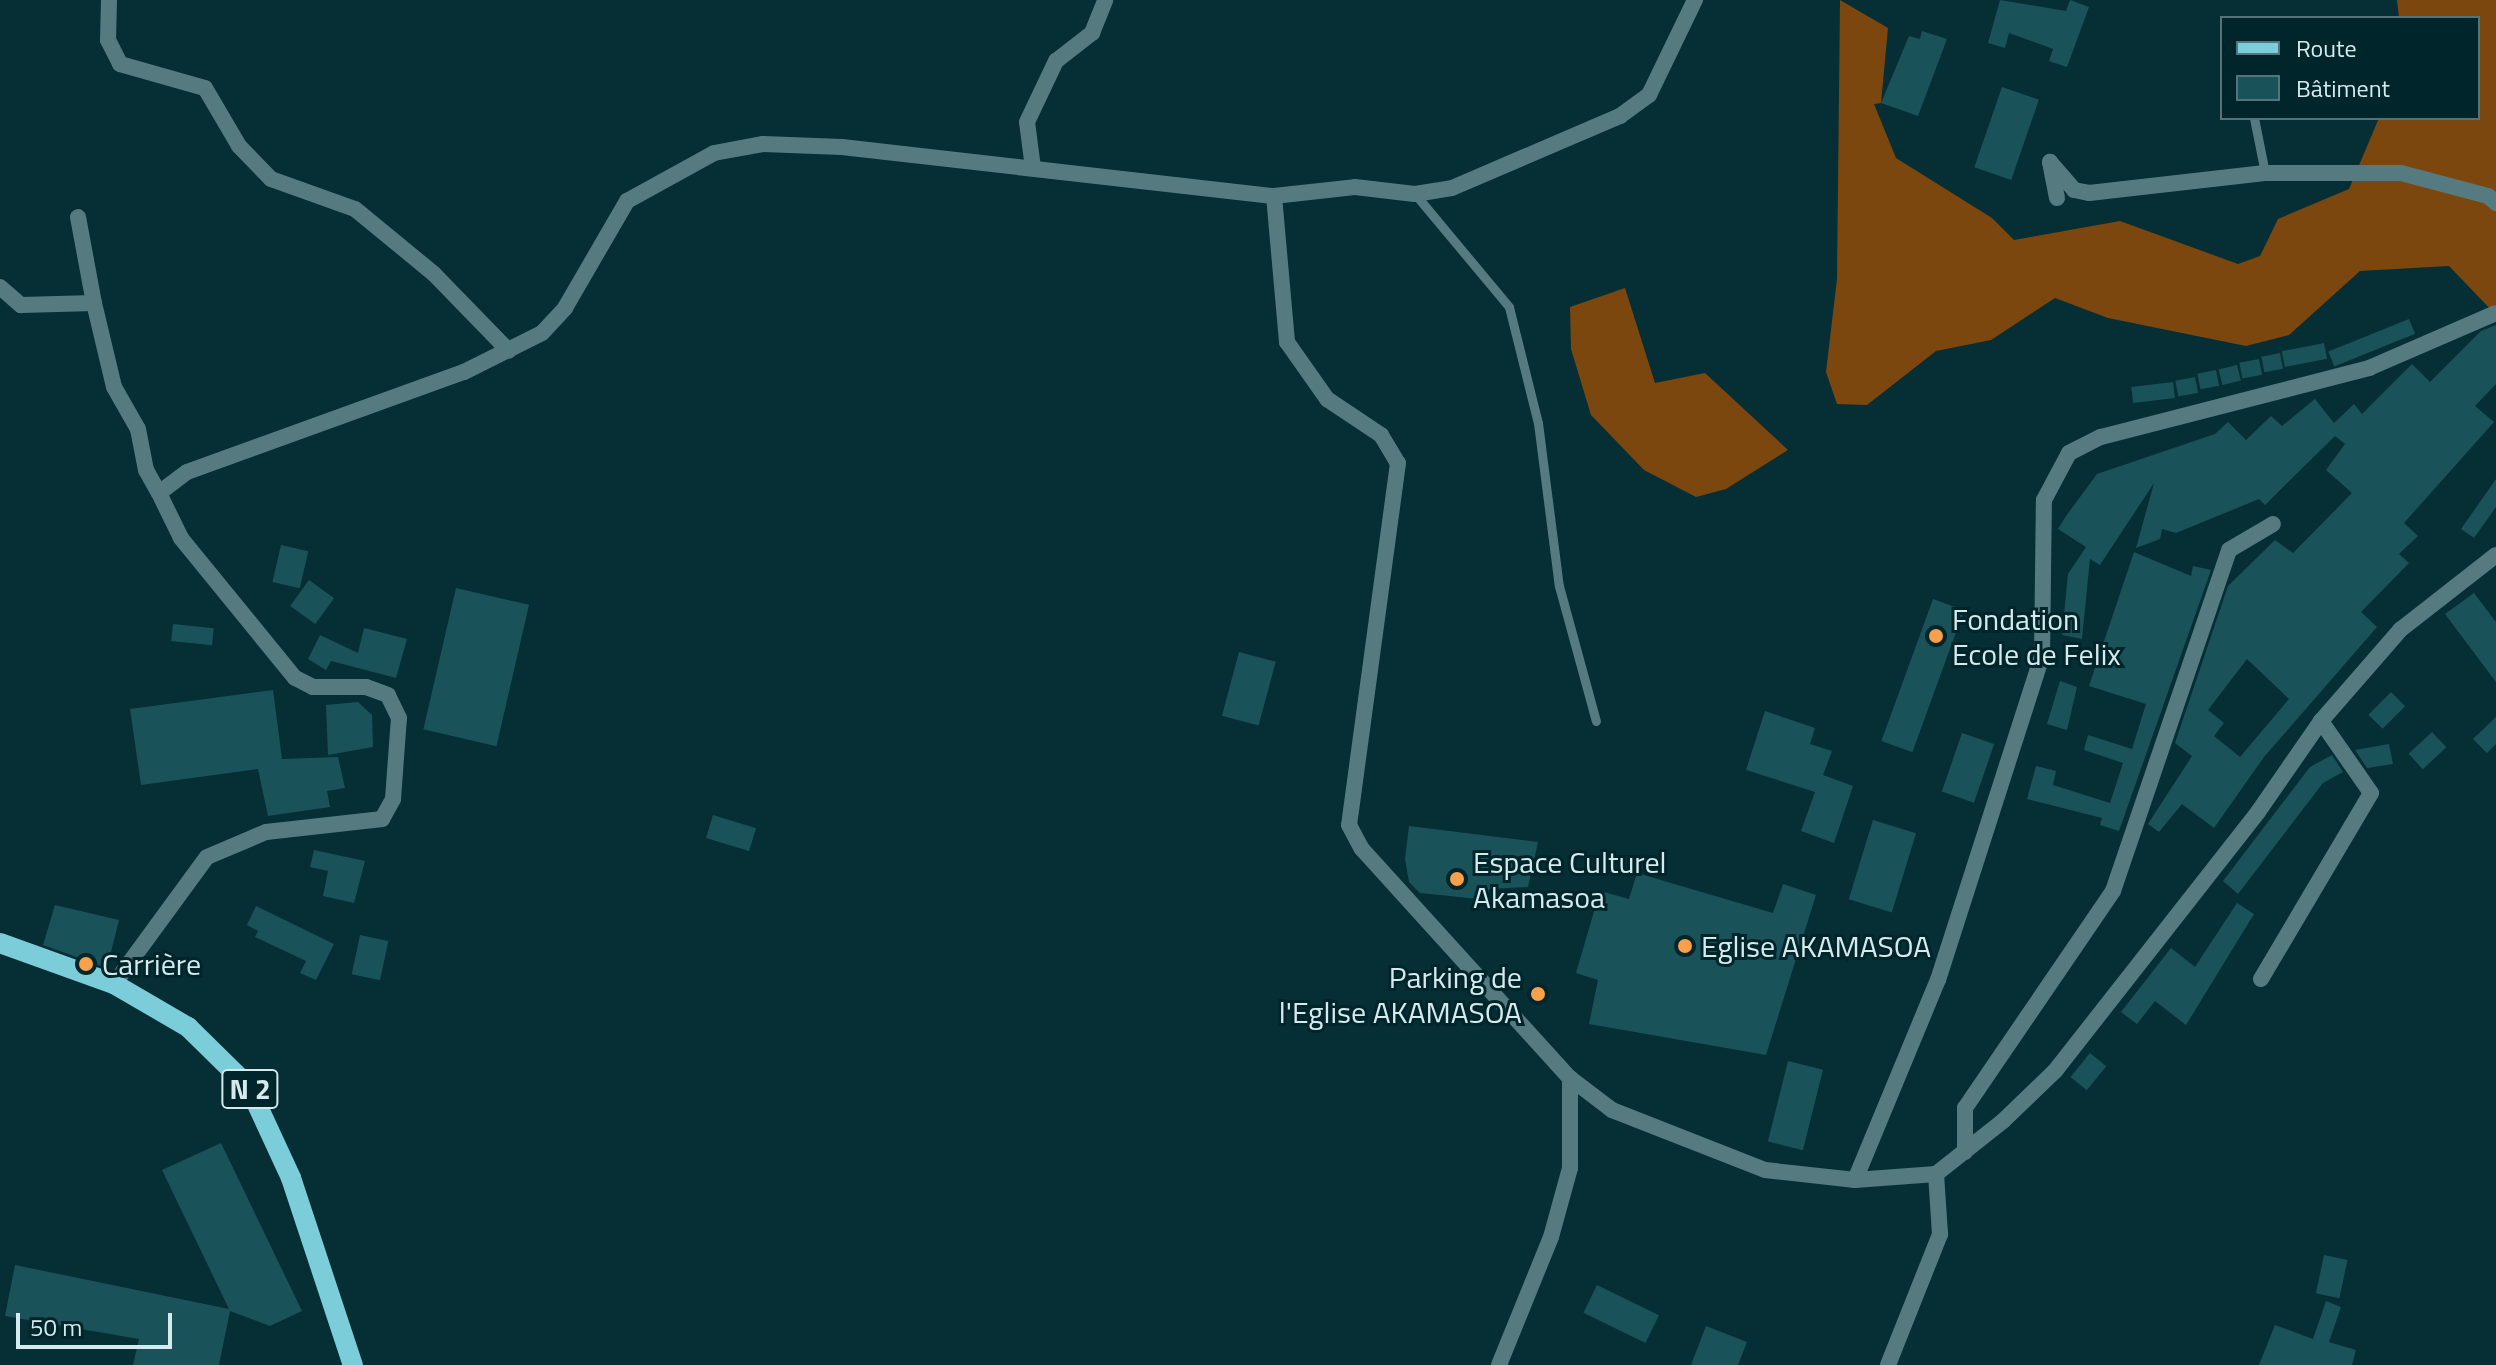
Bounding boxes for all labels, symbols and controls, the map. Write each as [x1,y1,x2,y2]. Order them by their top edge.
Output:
legend [2220,16,2480,120]
text: Route [2296,30,2357,66]
text: Bâtiment [2296,70,2390,106]
place label: Fondation Ecole de Felix [1952,601,2121,672]
marker: Fondation Ecole de Felix [1927,627,1945,645]
place label: Espace Culturel Akamasoa [1473,844,1666,914]
marker: Espace Culturel Akamasoa [1448,870,1466,888]
place label: Eglise AKAMASOA [1701,928,1931,964]
marker: Eglise AKAMASOA [1676,937,1694,955]
place label: Carrière [102,946,201,982]
marker: Carrière [77,955,95,973]
place label: Parking de l'Eglise AKAMASOA [1279,959,1522,1030]
marker: Parking de l'Eglise AKAMASOA [1529,985,1547,1003]
road number: N 2 [220,1065,280,1113]
scale bar [20,1297,176,1347]
text: 50 m [30,1309,82,1345]

